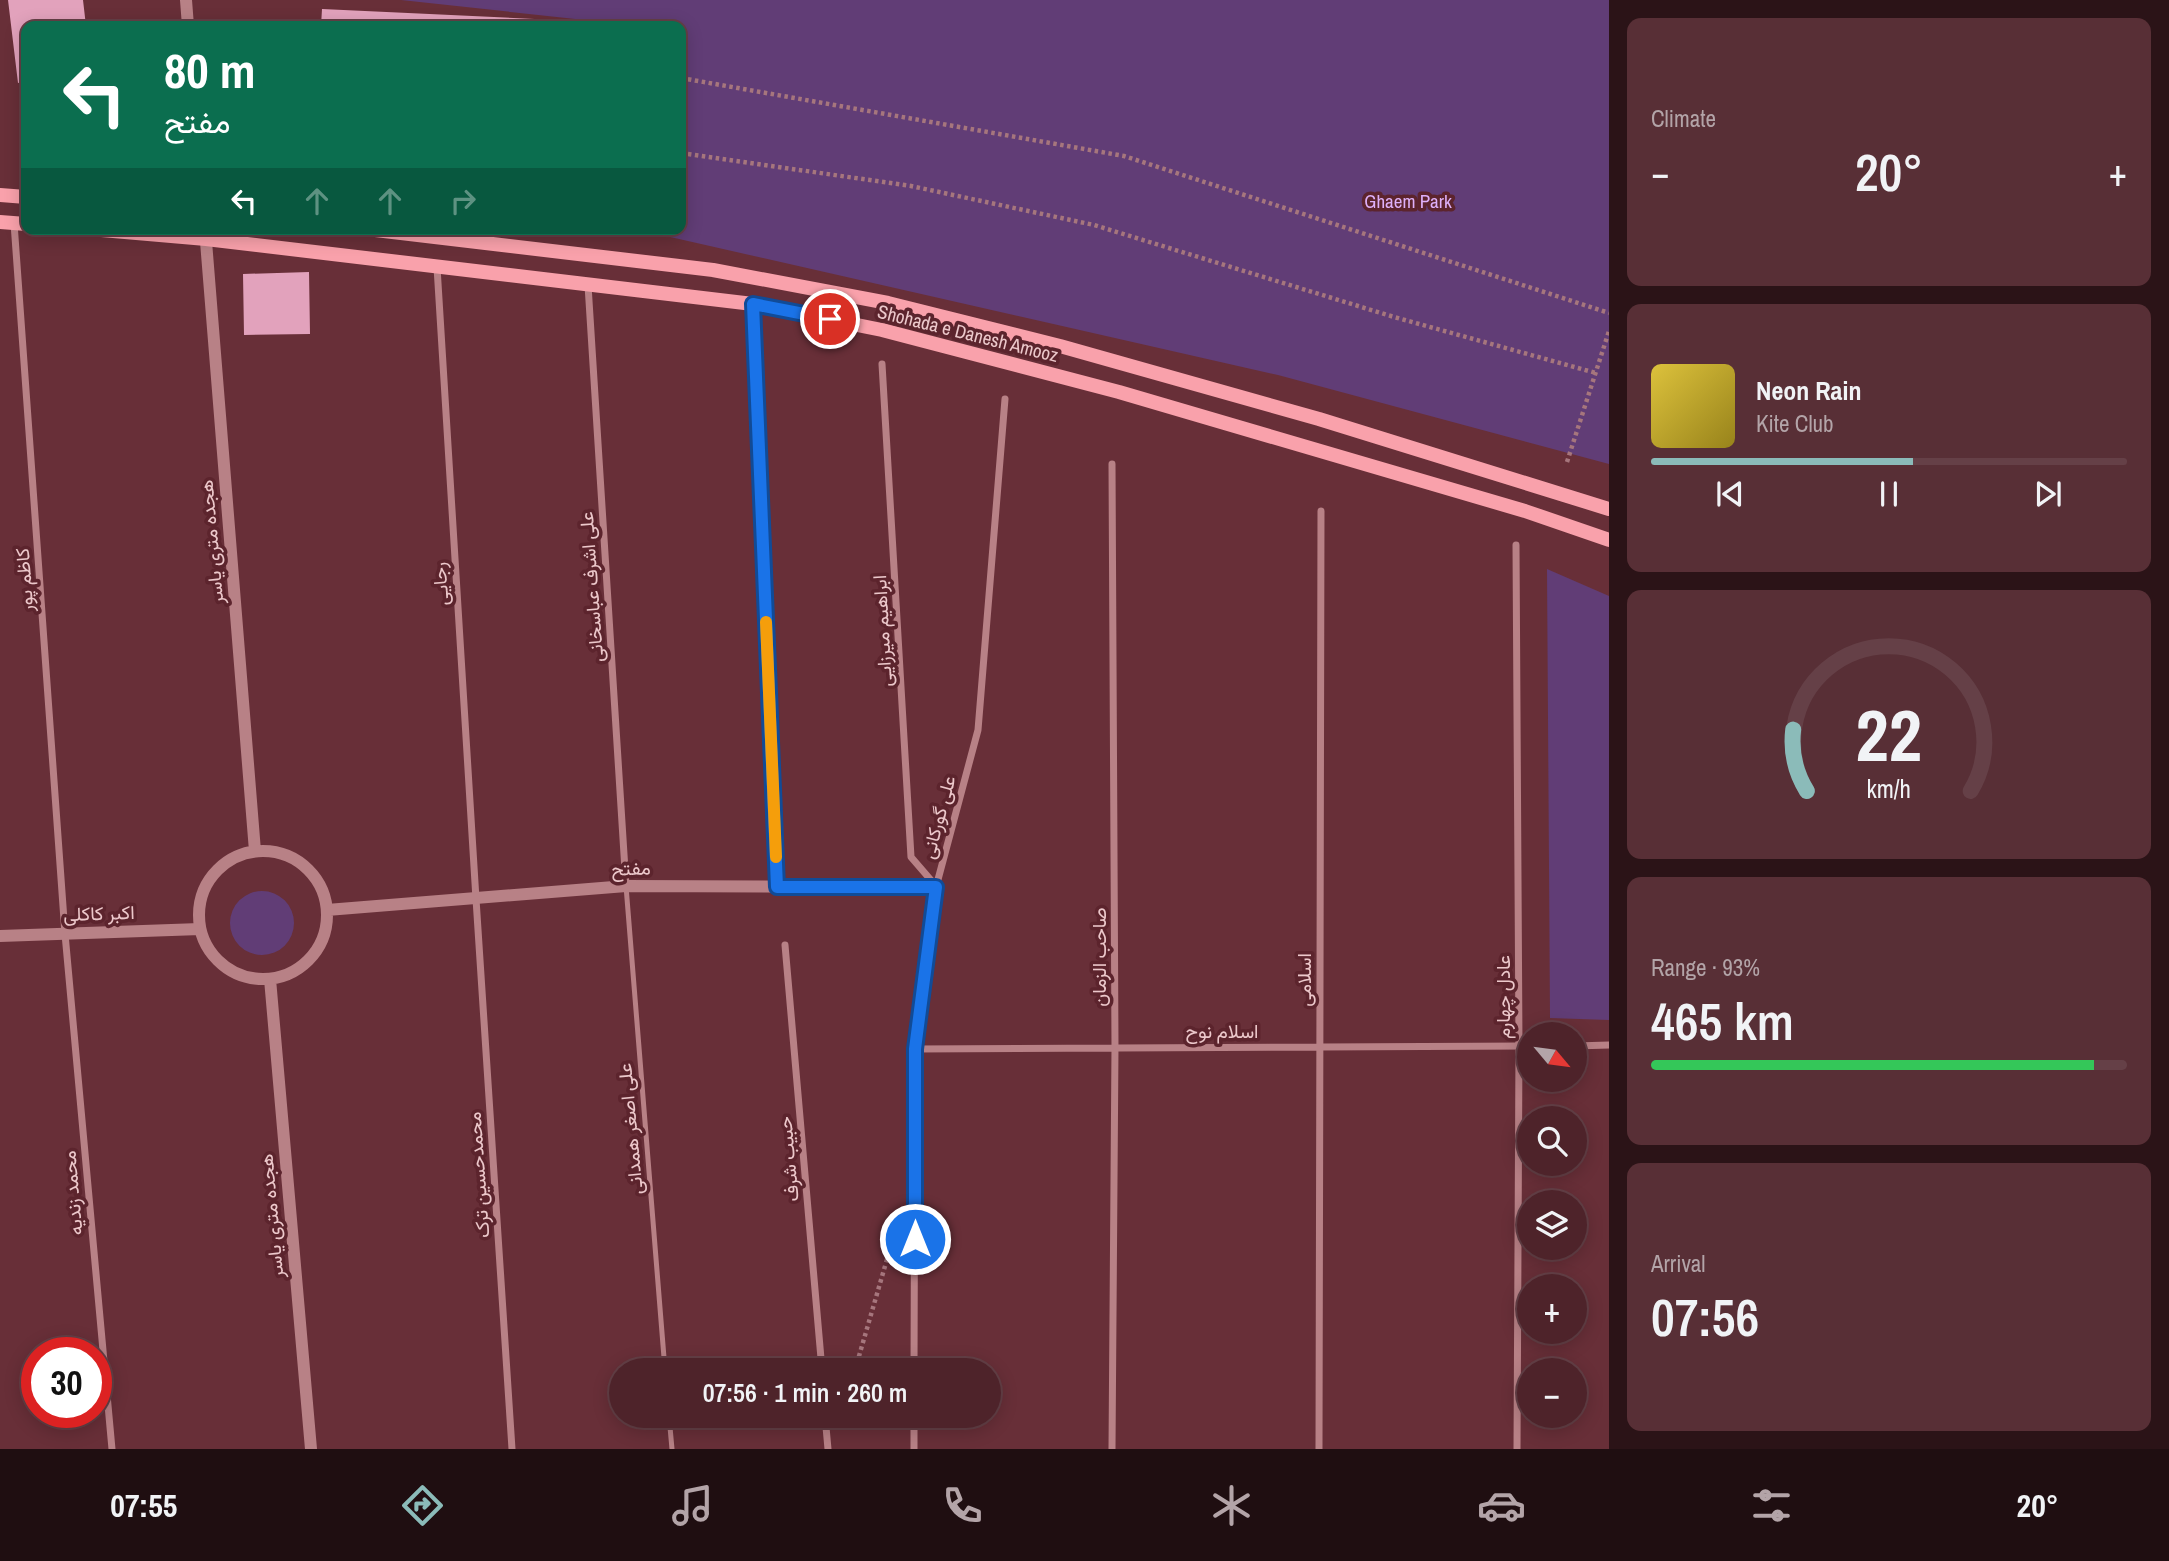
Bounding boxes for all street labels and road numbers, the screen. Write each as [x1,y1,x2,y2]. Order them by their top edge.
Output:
street label: Shohada e Danesh Amooz [875,298,1061,368]
street label: هجده متری یاسر [193,479,229,606]
street label: علی اشرف عباسخانی [573,511,609,663]
street label: کاظم پور [9,547,40,614]
street label: رجایی [426,561,454,607]
street label: ابراهیم میرزایی [866,574,898,688]
street label: علی گورکانی [914,772,962,862]
street label: مفتح [611,854,651,883]
street label: اکبر کاکلی [63,899,135,927]
street label: صاحب الزمان [1086,907,1112,1007]
street label: اسلامی [1291,953,1317,1007]
street label: عادل چهارم [1490,955,1517,1039]
street label: اسلام نوح [1185,1018,1259,1044]
street label: علی اصغر همدانی [611,1062,649,1196]
street label: محمدحسین ترک [461,1111,495,1239]
street label: حبیب شرف [771,1115,805,1203]
street label: محمد زندیه [55,1150,89,1236]
street label: هجده متری یاسر [253,1153,289,1280]

